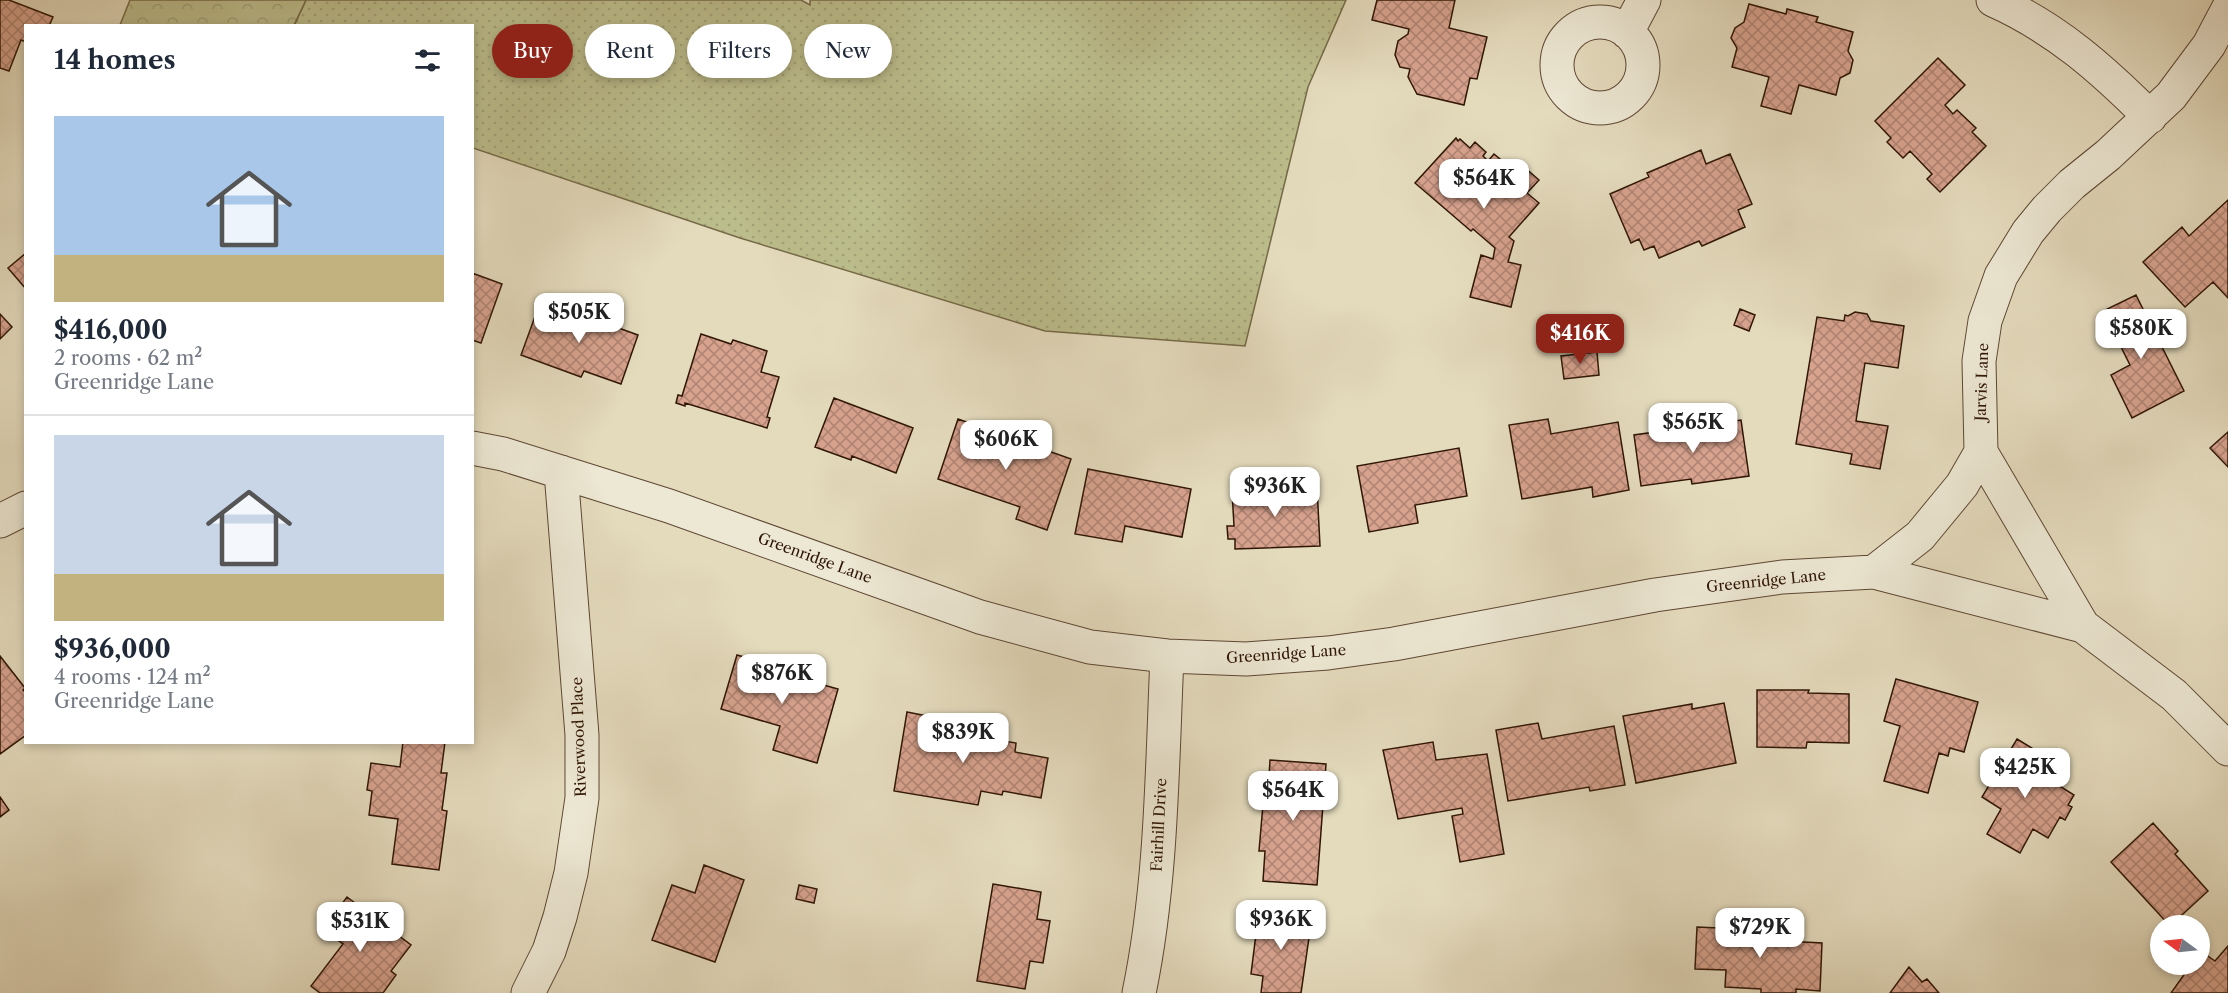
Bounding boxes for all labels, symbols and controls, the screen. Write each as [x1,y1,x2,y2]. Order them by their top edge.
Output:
chip: Buy [492,24,573,78]
chip: Rent [585,24,675,78]
chip: Filters [687,24,792,78]
chip: New [804,24,892,78]
text: 14 homes [54,44,176,76]
icon: filters [411,44,444,77]
icon: home [195,155,303,263]
pin: $564K [1442,159,1526,210]
text: $564K [1453,166,1515,190]
pin: $505K [537,293,621,344]
text: $505K [548,300,610,324]
pin: $580K [2099,309,2183,360]
text: $416,000 [54,314,168,346]
pin: $416K [1538,314,1622,365]
text: $580K [2109,316,2173,340]
text: $416K [1550,321,1610,345]
street label: Jarvis Lane [1971,343,1992,423]
text: 2 rooms · 62 m² [54,346,202,370]
text: Greenridge Lane [54,370,214,394]
pin: $565K [1651,403,1735,454]
text: $565K [1662,410,1724,434]
pin: $606K [964,420,1048,471]
text: $606K [974,427,1038,451]
pin: $936K [1233,467,1317,518]
icon: home [195,474,303,582]
text: $936K [1244,474,1306,498]
street label: Greenridge Lane [755,528,875,587]
street label: Greenridge Lane [1705,565,1827,596]
text: $936,000 [54,633,171,665]
street label: Greenridge Lane [1225,640,1347,667]
pin: $876K [740,654,824,705]
text: $876K [751,661,813,685]
text: 4 rooms · 124 m² [54,665,211,689]
street label: Riverwood Place [567,677,590,797]
text: Greenridge Lane [54,689,214,713]
pin: $839K [921,713,1005,764]
text: $839K [932,720,994,744]
pin: $425K [1983,748,2067,799]
text: $425K [1994,755,2056,779]
pin: $564K [1251,771,1335,822]
street label: Fairhill Drive [1147,778,1170,872]
text: $564K [1262,778,1324,802]
pin: $936K [1239,900,1323,951]
pin: $531K [318,902,402,953]
text: $936K [1250,907,1312,931]
pin: $729K [1718,908,1802,959]
text: $531K [331,909,389,933]
text: $729K [1729,915,1791,939]
north arrow [2150,915,2210,975]
map controls [2150,915,2210,975]

